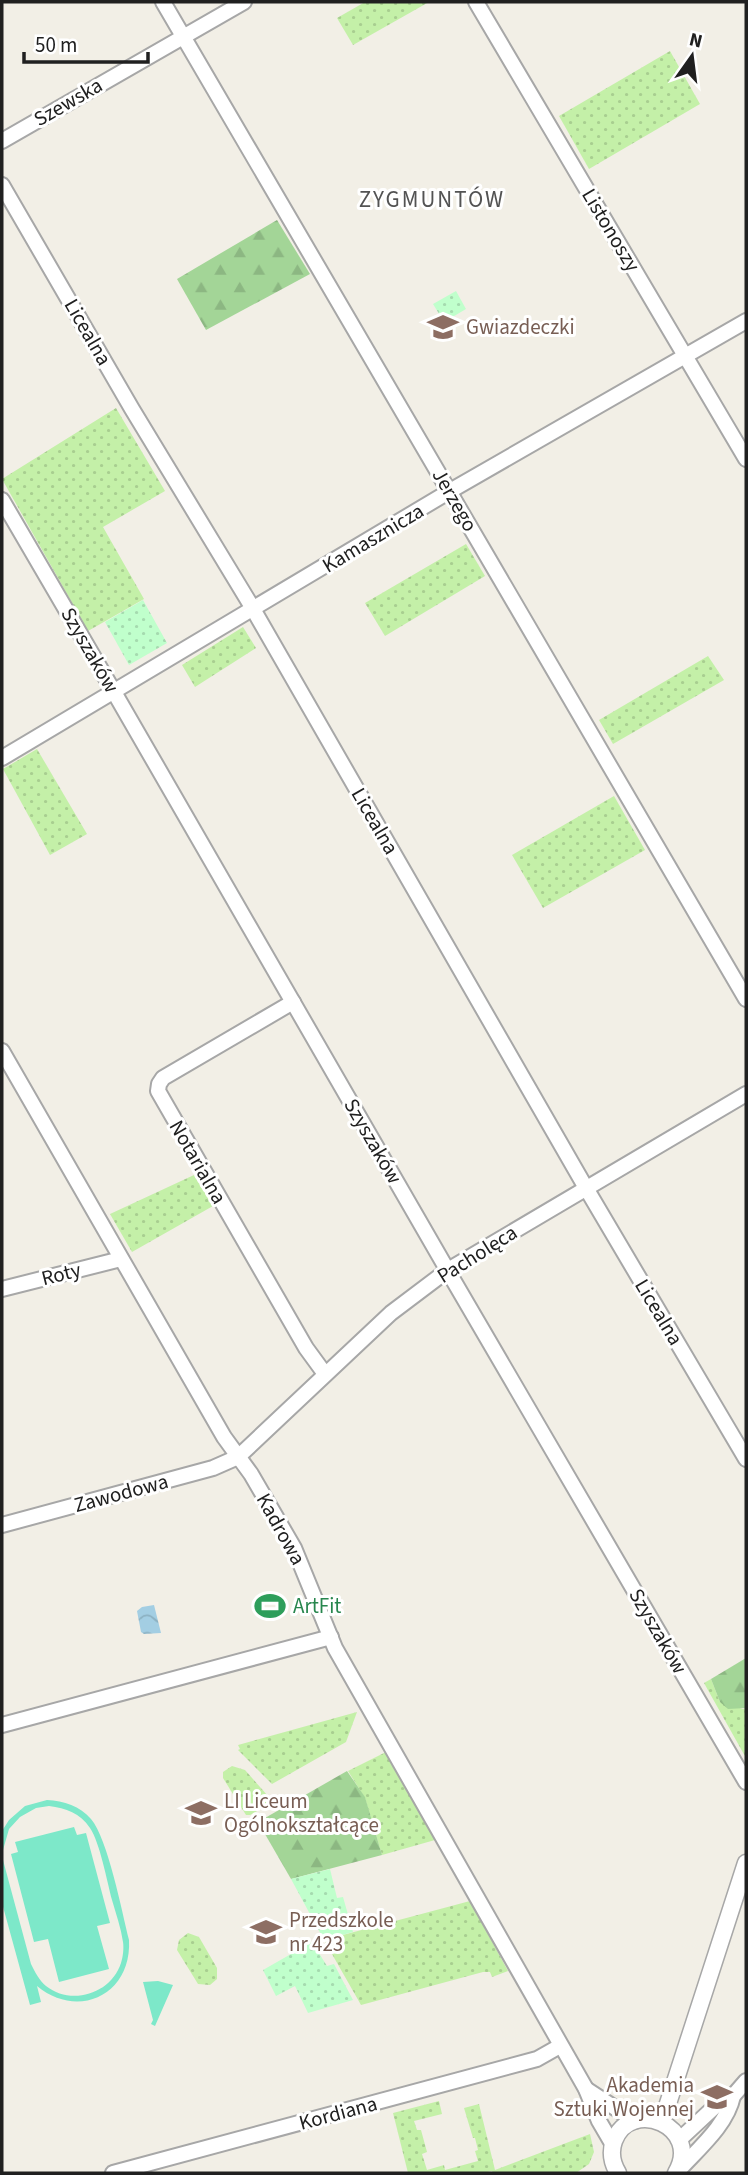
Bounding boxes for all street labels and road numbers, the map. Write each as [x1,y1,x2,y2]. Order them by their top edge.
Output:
street label: Szewska [28,70,108,134]
street label: Listonoszy [574,183,648,277]
street label: Licealna [57,293,119,371]
street label: Jerzego [425,463,485,537]
street label: Kamasznicza [317,496,429,580]
street label: Szyszaków [53,602,127,698]
street label: Licealna [344,782,406,860]
street label: Szyszaków [336,1093,410,1189]
street label: Notarialna [162,1115,234,1209]
street label: Pacholęca [431,1218,523,1290]
street label: Roty [38,1255,84,1293]
street label: Licealna [627,1273,691,1351]
street label: Zawodowa [71,1466,171,1520]
street label: Kadrowa [249,1488,313,1570]
street label: Szyszaków [621,1583,695,1679]
street label: Kordiana [296,2088,380,2138]

